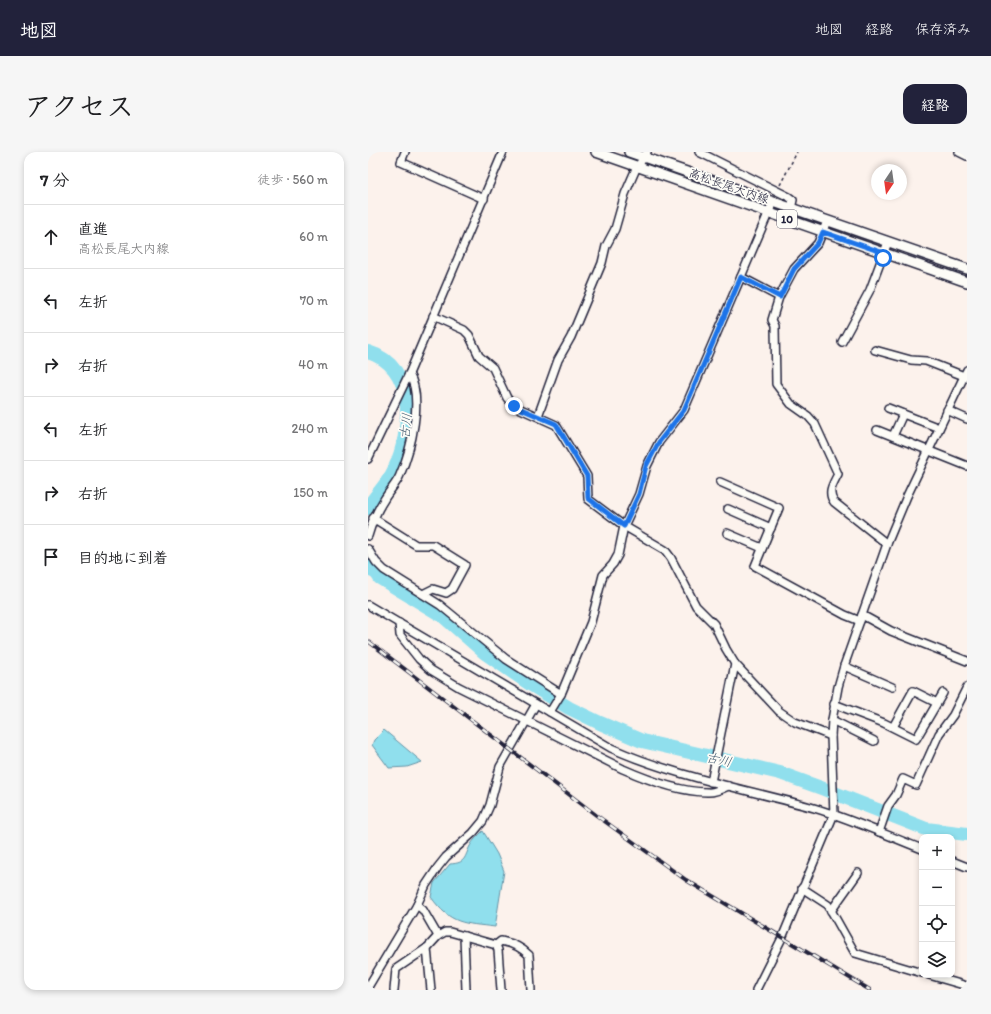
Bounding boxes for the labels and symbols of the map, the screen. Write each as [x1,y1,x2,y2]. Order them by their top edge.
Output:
north arrow [871,164,907,200]
street label: 高松長尾大内線 [687,166,771,206]
road number: 10 [777,210,797,228]
route start [874,249,892,267]
route end [505,397,523,415]
water label: 古川 [396,412,415,440]
water label: 古川 [705,749,733,770]

